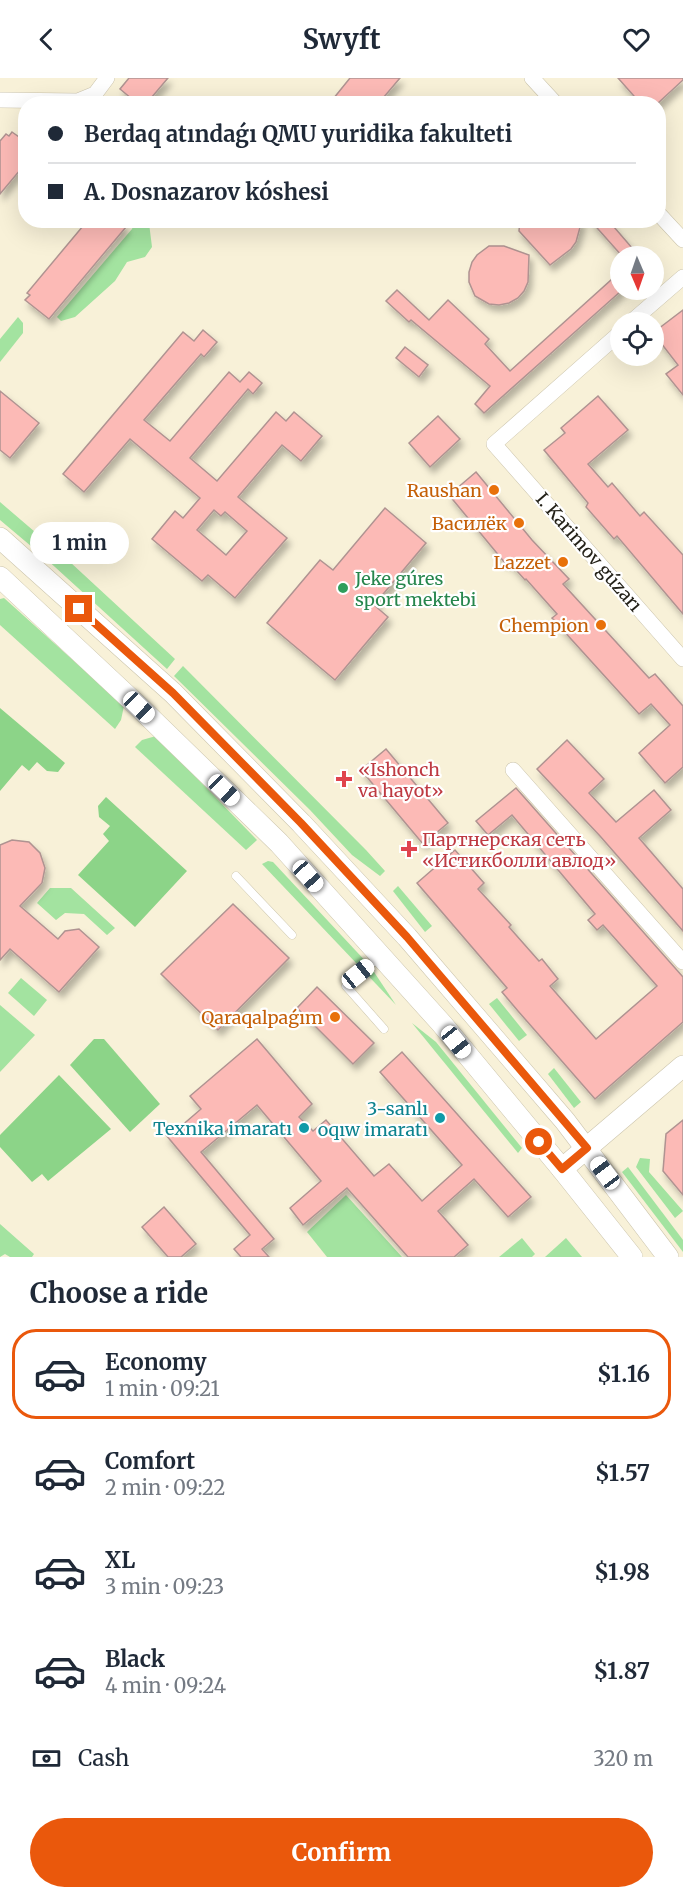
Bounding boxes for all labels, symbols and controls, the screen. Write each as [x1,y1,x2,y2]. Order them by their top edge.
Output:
text: Swyft [302,22,381,56]
icon: back [30,23,63,56]
icon: heart [620,23,653,56]
text: Berdaq atındaǵı QMU yuridika fakulteti [84,120,512,148]
text: A. Dosnazarov kóshesi [84,178,329,206]
north arrow [610,246,664,300]
map controls [610,246,664,366]
button: locate [610,312,664,366]
place label: Raushan [407,479,482,502]
marker: Raushan [487,483,501,497]
street label: I. Karimov gúzarı [531,488,647,616]
place label: Василёк [432,512,508,535]
marker: Василёк [512,516,526,530]
callout: 1 min [29,522,128,564]
text: 1 min [52,530,107,555]
place label: Lazzet [494,551,551,574]
marker: Lazzet [556,555,570,569]
place label: Jeke gúres sport mektebi [354,567,476,611]
marker: Jeke gúres sport mektebi [336,581,350,595]
route end [65,595,92,622]
place label: Chempion [499,614,589,637]
marker: Chempion [594,618,608,632]
car [120,688,158,726]
place label: «Ishonch va hayot» [357,758,444,802]
marker: «Ishonch va hayot» [335,770,353,788]
car [205,771,243,809]
place label: Партнерская сеть «Истикболли авлод» [422,828,616,872]
marker: Партнерская сеть «Истикболли авлод» [400,840,418,858]
car [289,857,327,895]
car [338,956,378,992]
place label: Qaraqalpaǵım [201,1006,323,1029]
marker: Qaraqalpaǵım [328,1010,342,1024]
car [438,1022,474,1062]
place label: 3-sanlı oqıw imaratı [318,1097,428,1141]
marker: 3-sanlı oqıw imaratı [433,1111,447,1125]
place label: Texnika imaratı [153,1117,292,1140]
marker: Texnika imaratı [297,1121,311,1135]
route start [525,1128,552,1155]
car [587,1153,623,1193]
text: Choose a ride [30,1276,208,1310]
icon: car [33,1347,87,1401]
text: Economy [105,1348,206,1376]
text: $1.16 [597,1360,650,1388]
text: 1 min · 09:21 [105,1376,220,1401]
icon: car [33,1446,87,1500]
text: Comfort [105,1447,195,1475]
text: $1.57 [595,1459,650,1487]
text: 2 min · 09:22 [105,1475,226,1500]
icon: car [33,1545,87,1599]
text: XL [105,1546,135,1574]
text: $1.98 [594,1558,650,1586]
text: 3 min · 09:23 [105,1574,224,1599]
icon: car [33,1644,87,1698]
text: Black [105,1645,165,1673]
text: $1.87 [593,1657,650,1685]
text: 4 min · 09:24 [105,1673,226,1698]
icon: cash [30,1742,63,1775]
text: Cash [78,1744,129,1772]
text: 320 m [593,1746,653,1771]
button: Confirm [30,1818,653,1887]

